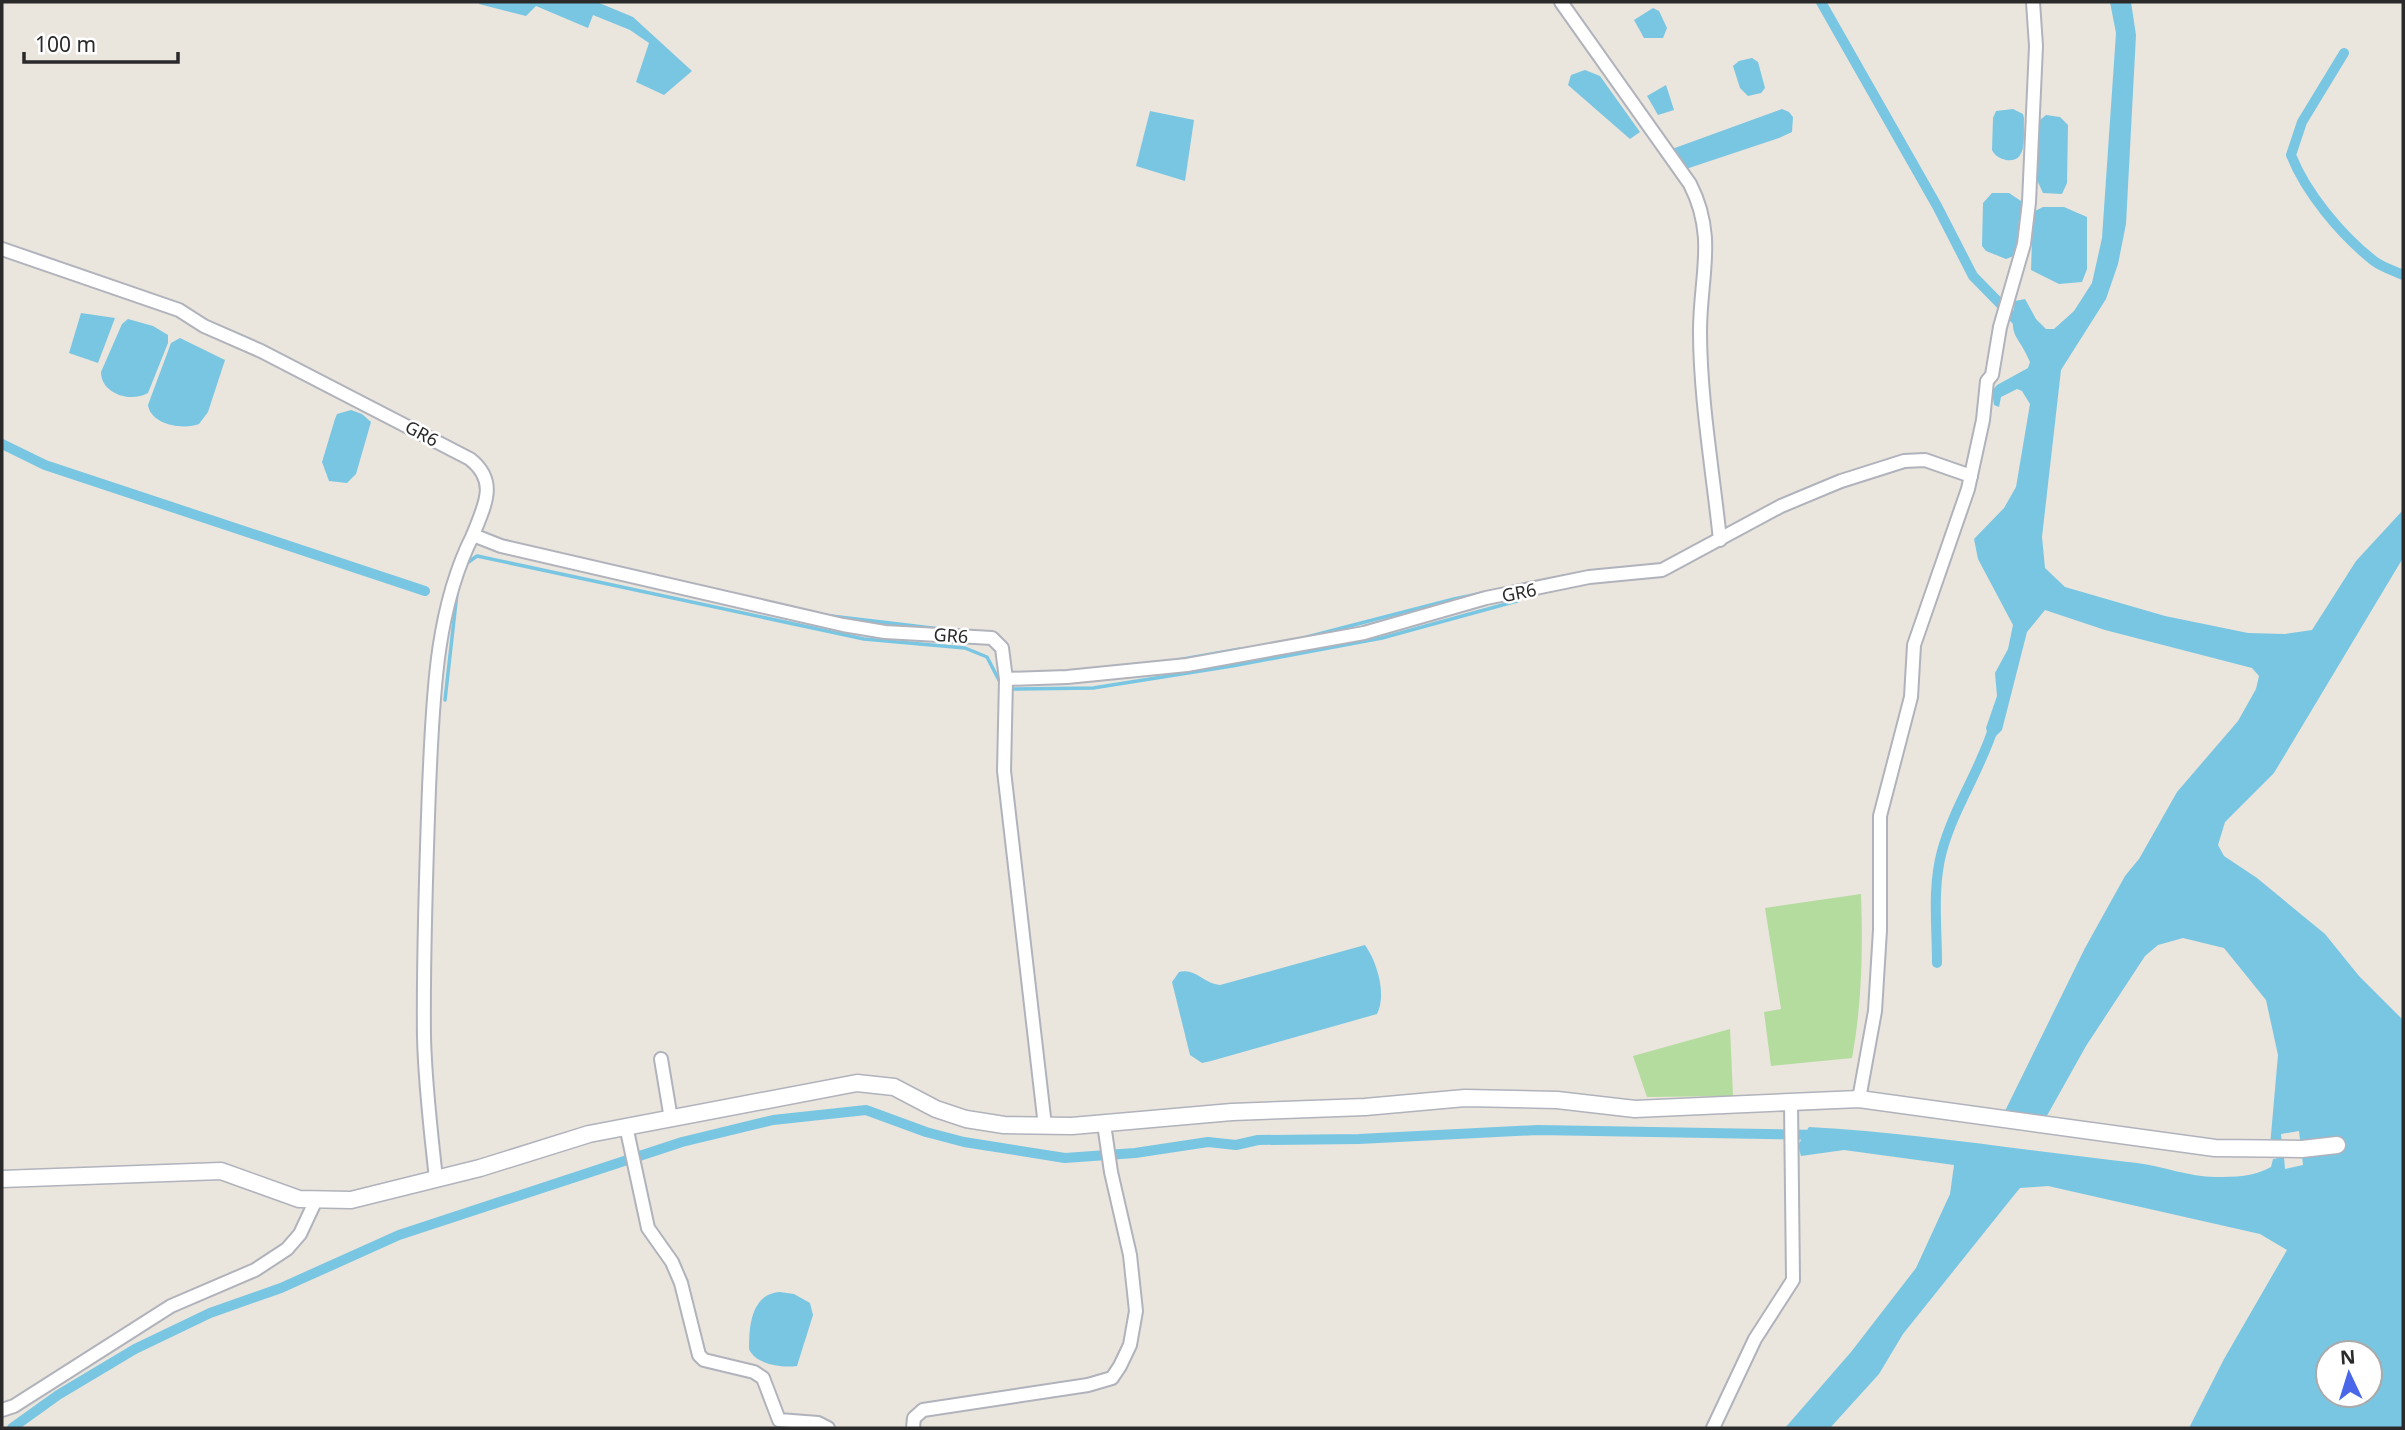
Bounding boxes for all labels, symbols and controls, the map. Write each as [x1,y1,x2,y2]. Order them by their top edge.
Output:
scale bar [24,21,178,65]
text: 100 m [35,30,96,58]
street label: GR6 [401,414,443,452]
street label: GR6 [1500,577,1538,607]
street label: GR6 [933,622,969,648]
north arrow [2314,1339,2384,1409]
text: N [2339,1344,2356,1371]

